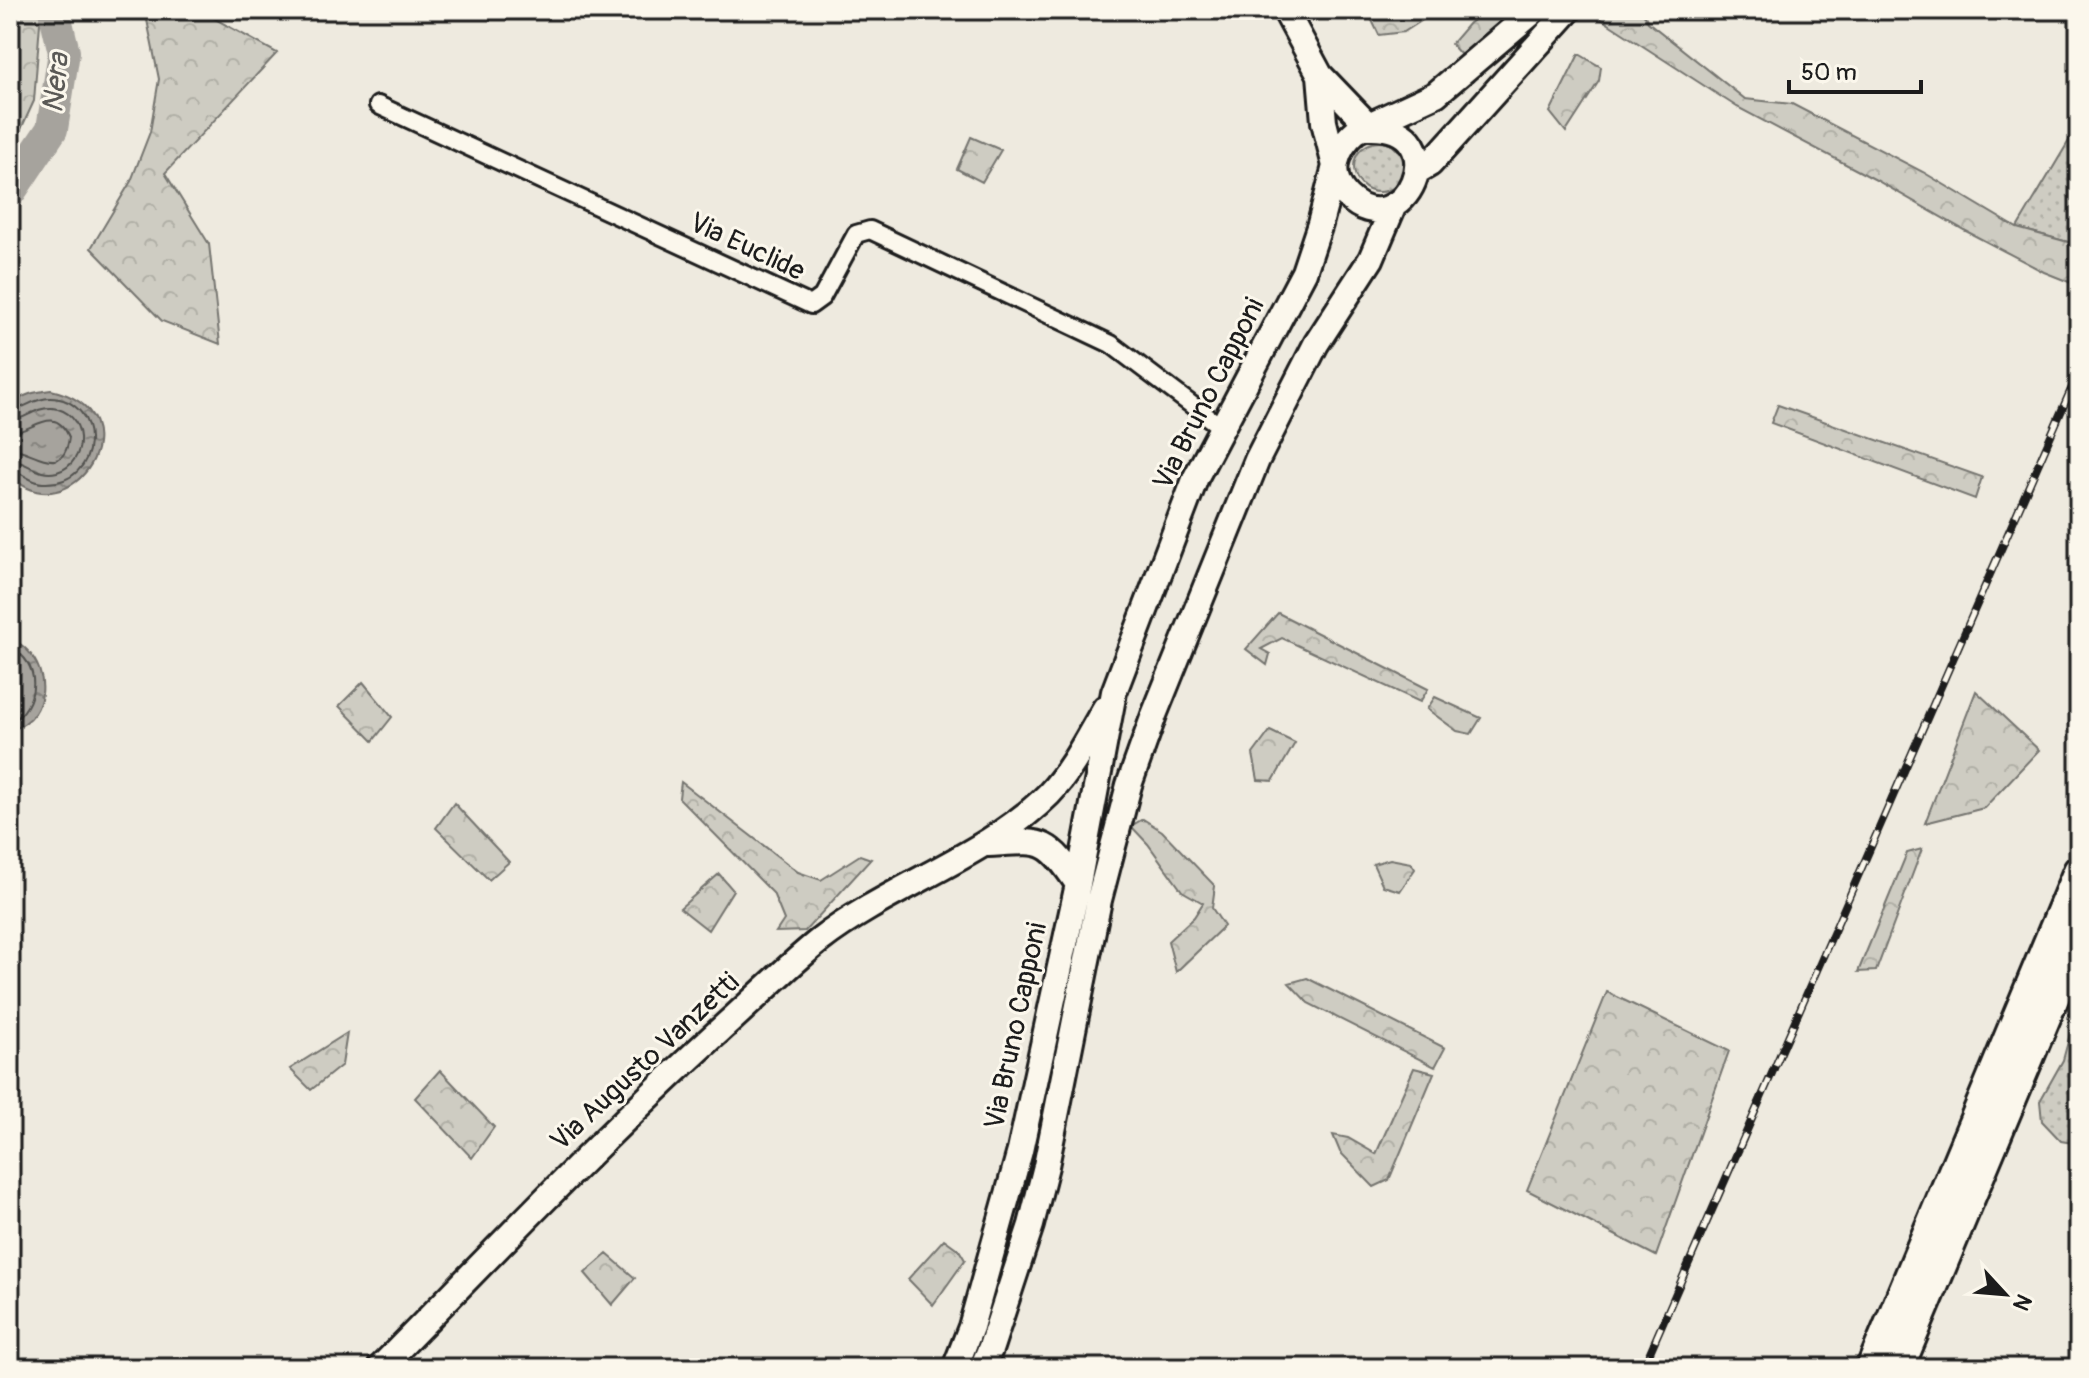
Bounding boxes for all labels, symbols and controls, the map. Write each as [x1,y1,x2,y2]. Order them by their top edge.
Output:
scale bar [1789,44,1921,94]
water label: Nera [34,49,78,115]
text: 50 m [1801,58,1857,87]
street label: Via Euclide [684,205,810,289]
street label: Via Bruno Capponi [1146,292,1272,496]
street label: Via Bruno Capponi [977,919,1055,1133]
street label: Via Augusto Vanzetti [543,965,747,1159]
north arrow [1965,1254,2045,1334]
text: N [2006,1290,2038,1315]

